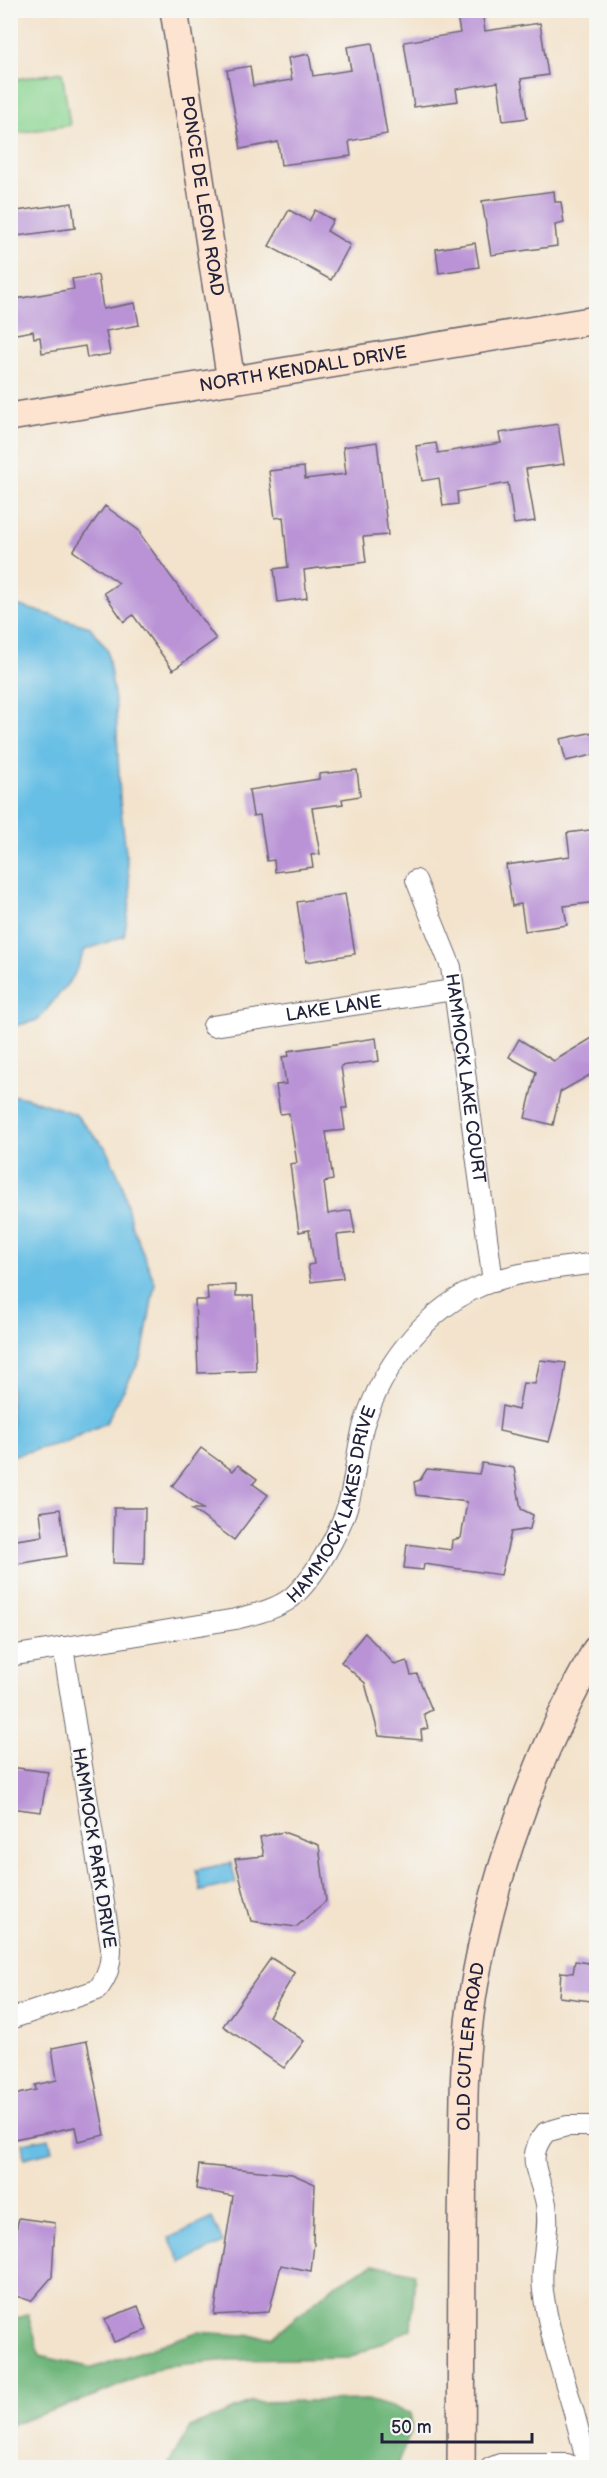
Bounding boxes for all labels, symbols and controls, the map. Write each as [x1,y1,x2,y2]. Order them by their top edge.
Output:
street label: PONCE DE LEON ROAD [177,94,228,297]
street label: NORTH KENDALL DRIVE [198,341,408,396]
street label: HAMMOCK LAKE COURT [441,972,490,1184]
street label: LAKE LANE [284,990,383,1025]
street label: HAMMOCK LAKES DRIVE [282,1403,380,1607]
street label: HAMMOCK PARK DRIVE [68,1746,120,1950]
street label: OLD CUTLER ROAD [453,1961,489,2131]
scale bar [382,2406,532,2444]
text: 50 m [391,2417,432,2438]

